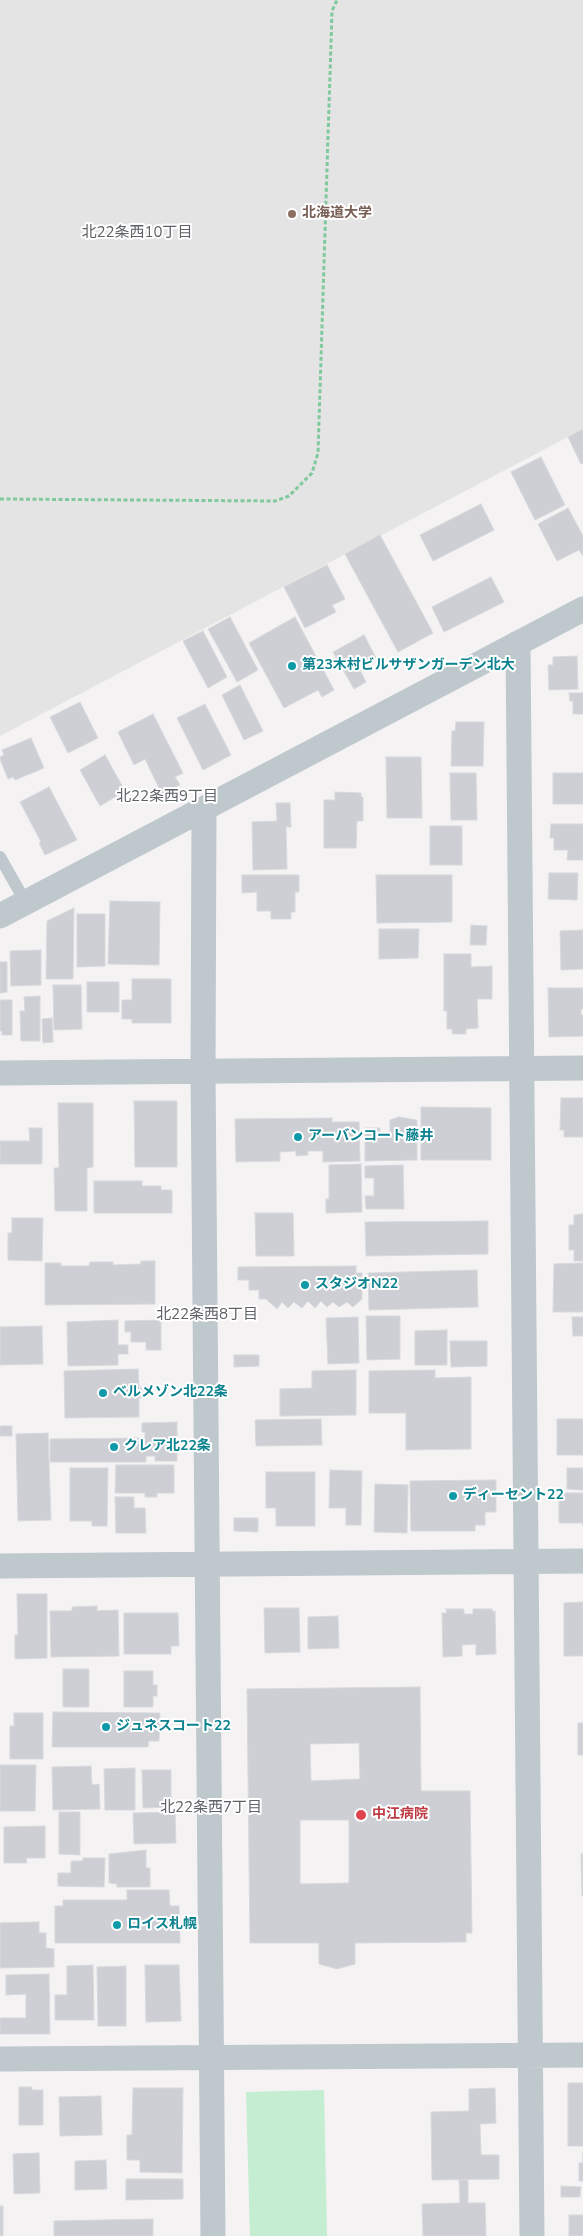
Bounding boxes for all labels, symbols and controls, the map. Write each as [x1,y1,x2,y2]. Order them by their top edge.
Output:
place label: 北海道大学 [302,206,372,222]
marker: 北海道大学 [286,208,298,220]
district label: 北22条西10丁目 [82,224,192,242]
place label: 第23木村ビルサザンガーデン北大 [302,658,515,674]
marker: 第23木村ビルサザンガーデン北大 [286,660,298,672]
district label: 北22条西9丁目 [116,788,218,806]
place label: アーバンコート藤井 [308,1129,433,1145]
marker: アーバンコート藤井 [292,1131,304,1143]
place label: スタジオN22 [315,1277,398,1293]
marker: スタジオN22 [299,1279,311,1291]
district label: 北22条西8丁目 [156,1306,258,1324]
place label: ベルメゾン北22条 [113,1385,228,1401]
marker: ベルメゾン北22条 [97,1387,109,1399]
place label: クレア北22条 [124,1439,211,1455]
marker: クレア北22条 [108,1441,120,1453]
place label: ディーセント22 [463,1488,564,1504]
marker: ディーセント22 [447,1490,459,1502]
place label: ジュネスコート22 [116,1719,231,1735]
marker: ジュネスコート22 [100,1721,112,1733]
district label: 北22条西7丁目 [160,1799,262,1817]
place label: 中江病院 [372,1807,428,1823]
marker: 中江病院 [354,1808,368,1822]
place label: ロイス札幌 [127,1917,197,1933]
marker: ロイス札幌 [111,1919,123,1931]

